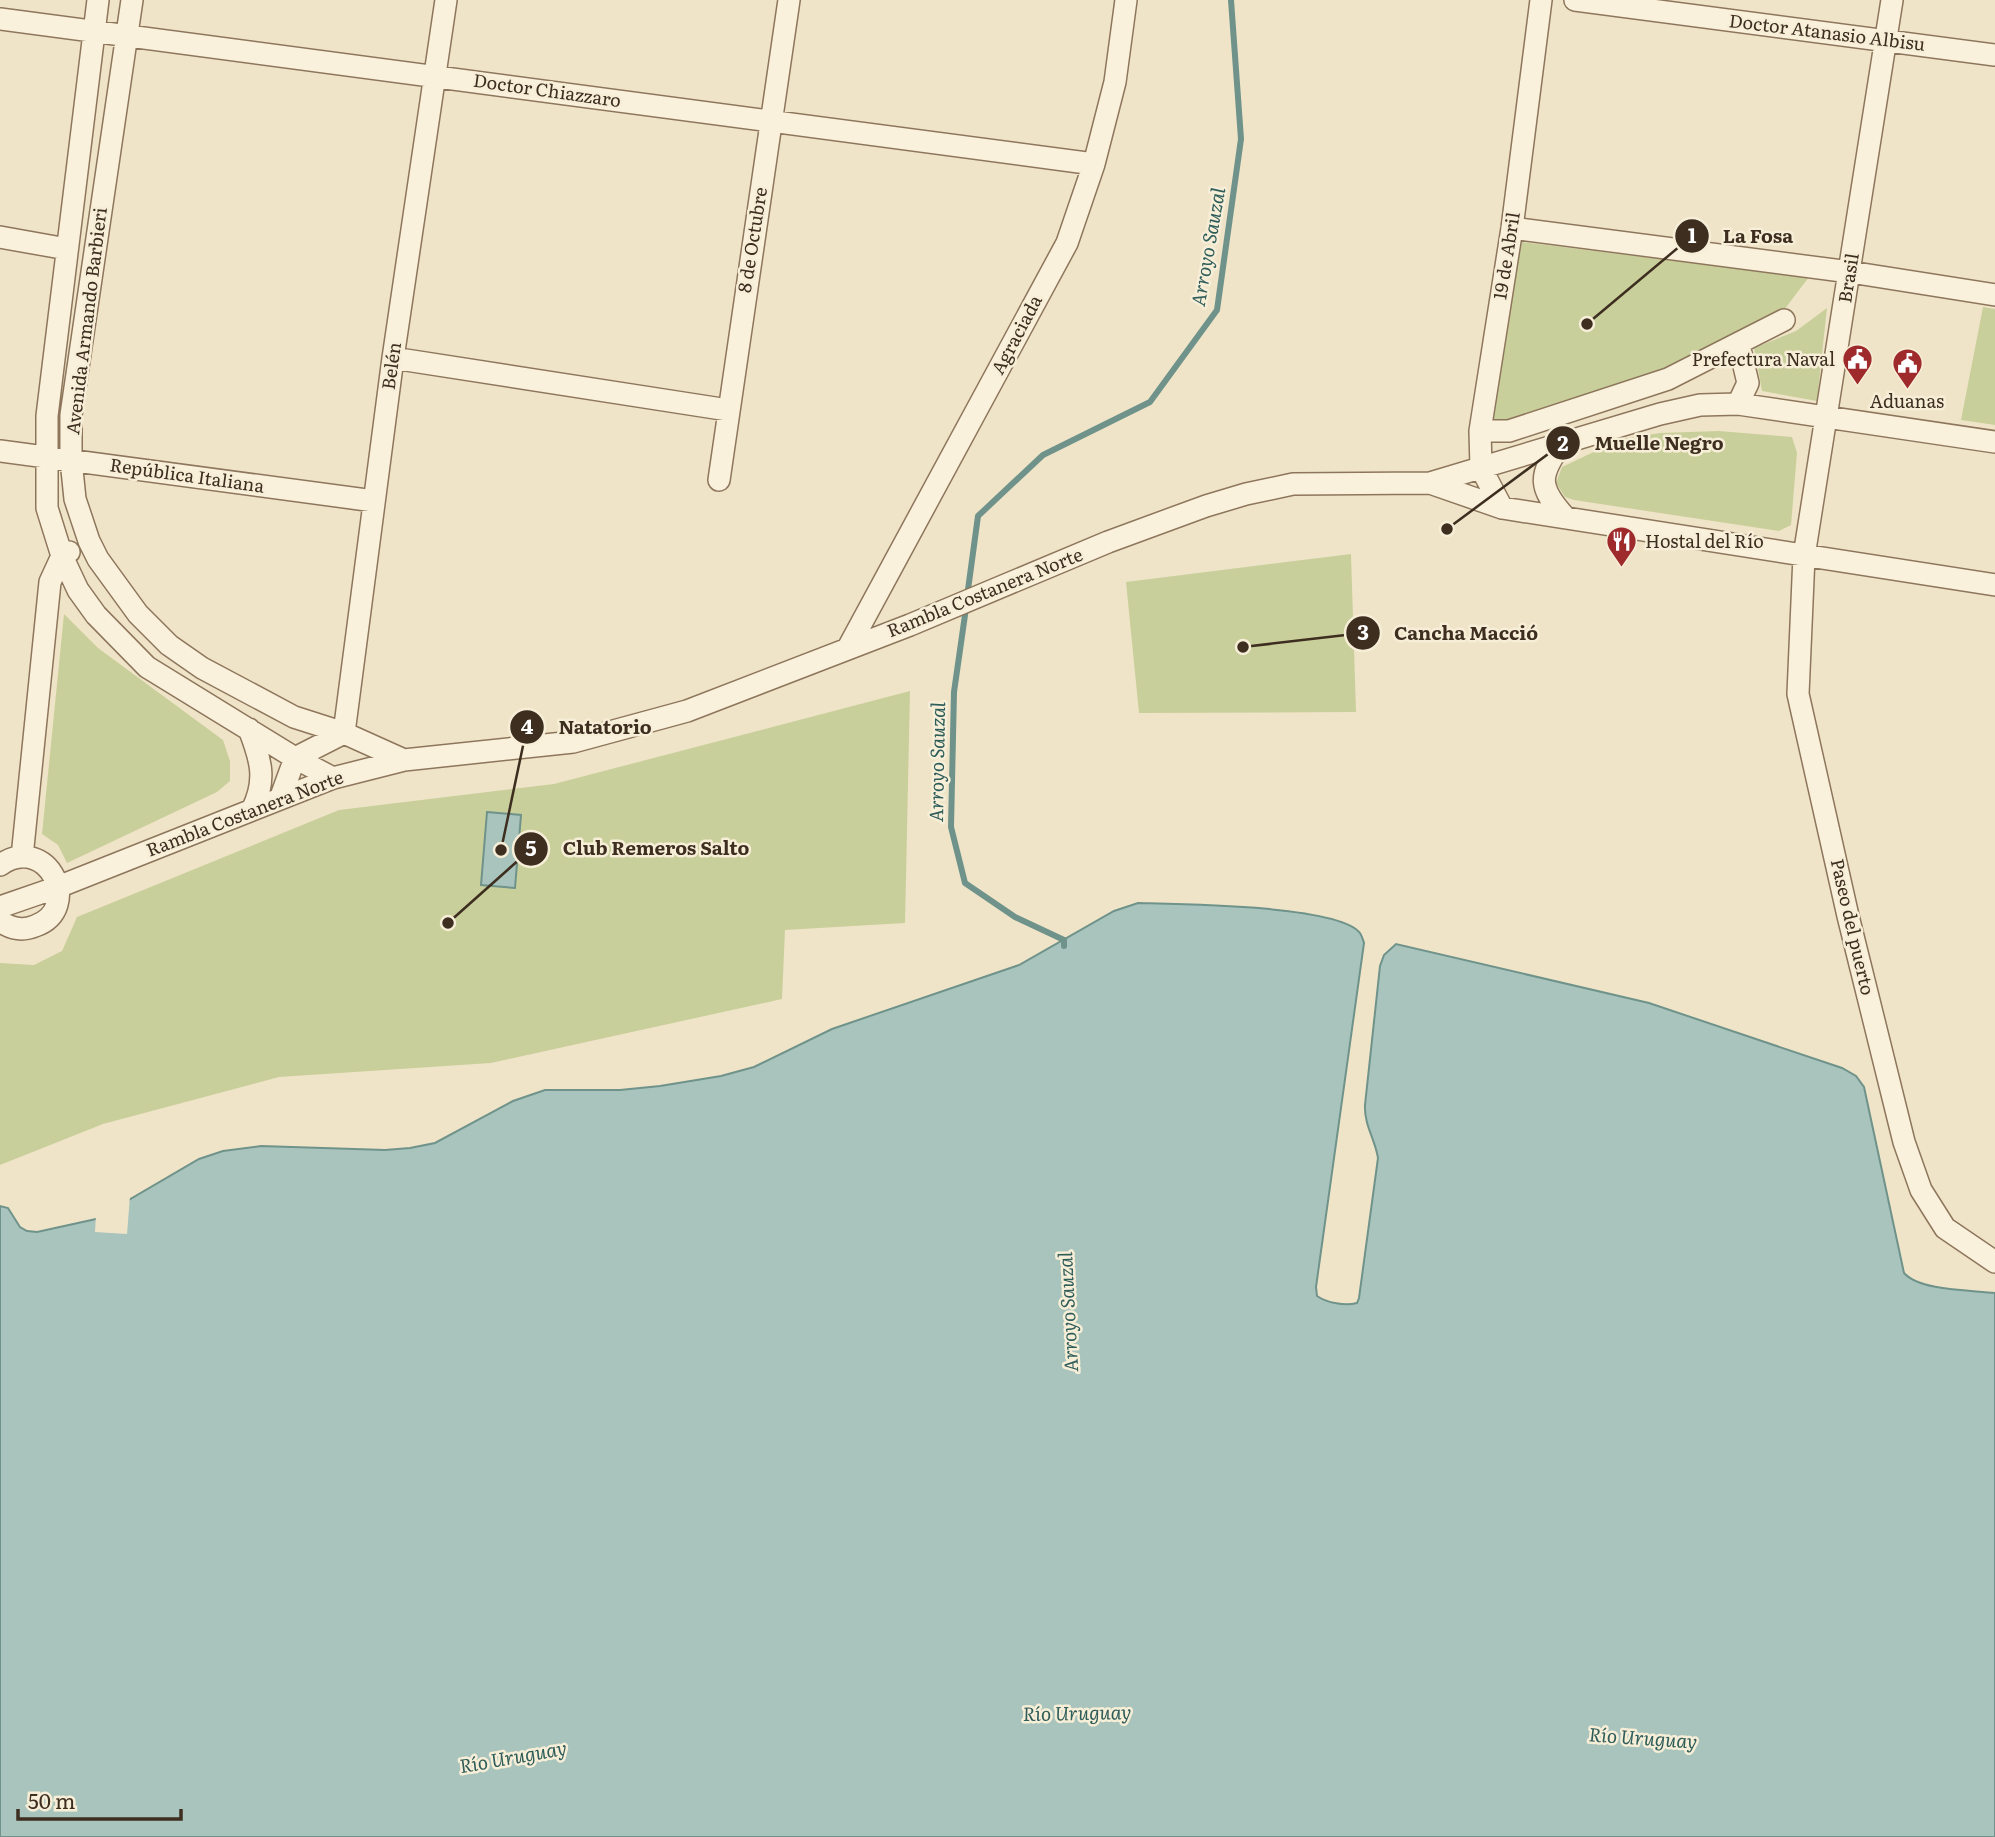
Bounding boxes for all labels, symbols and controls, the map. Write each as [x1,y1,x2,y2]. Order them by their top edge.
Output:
street label: Doctor Atanasio Albisu [1728,6,1927,57]
street label: Doctor Chiazzaro [472,66,623,113]
street label: 8 de Octubre [730,185,773,294]
water label: Arroyo Sauzal [1183,185,1231,308]
street label: Avenida Armando Barbieri [58,206,113,436]
street label: 19 de Abril [1485,210,1526,301]
callout: La Fosa [1674,216,1808,256]
text: 1 [1688,218,1697,249]
text: La Fosa [1723,221,1793,249]
street label: Brasil [1830,251,1865,305]
street label: Agraciada [983,289,1048,379]
street label: Belén [374,340,407,391]
public building icon: Prefectura Naval [1841,343,1875,387]
place label: Prefectura Naval [1692,345,1835,372]
public building icon: Aduanas [1890,347,1924,391]
place label: Aduanas [1870,387,1944,414]
callout: Muelle Negro [1546,423,1738,463]
text: 2 [1557,426,1569,457]
text: Muelle Negro [1594,428,1724,456]
street label: República Italiana [108,450,266,499]
restaurant icon: Hostal del Río [1605,525,1639,569]
place label: Hostal del Río [1645,527,1764,554]
street label: Rambla Costanera Norte [883,540,1086,643]
callout: Cancha Macció [1345,613,1553,653]
text: 3 [1357,615,1369,646]
text: Cancha Macció [1394,618,1538,646]
water label: Arroyo Sauzal [921,701,951,822]
callout: Natatorio [509,707,665,747]
text: 4 [521,709,534,740]
text: Natatorio [558,712,652,740]
street label: Rambla Costanera Norte [142,763,347,863]
callout: Club Remeros Salto [513,829,763,869]
text: 5 [525,831,537,862]
text: Club Remeros Salto [563,833,749,861]
street label: Paseo del puerto [1825,856,1882,998]
water label: Arroyo Sauzal [1050,1251,1084,1373]
water label: Río Uruguay [1022,1697,1132,1727]
water label: Río Uruguay [1588,1719,1698,1755]
water label: Río Uruguay [457,1733,569,1779]
scale bar [18,1778,180,1822]
text: 50 m [28,1784,75,1815]

